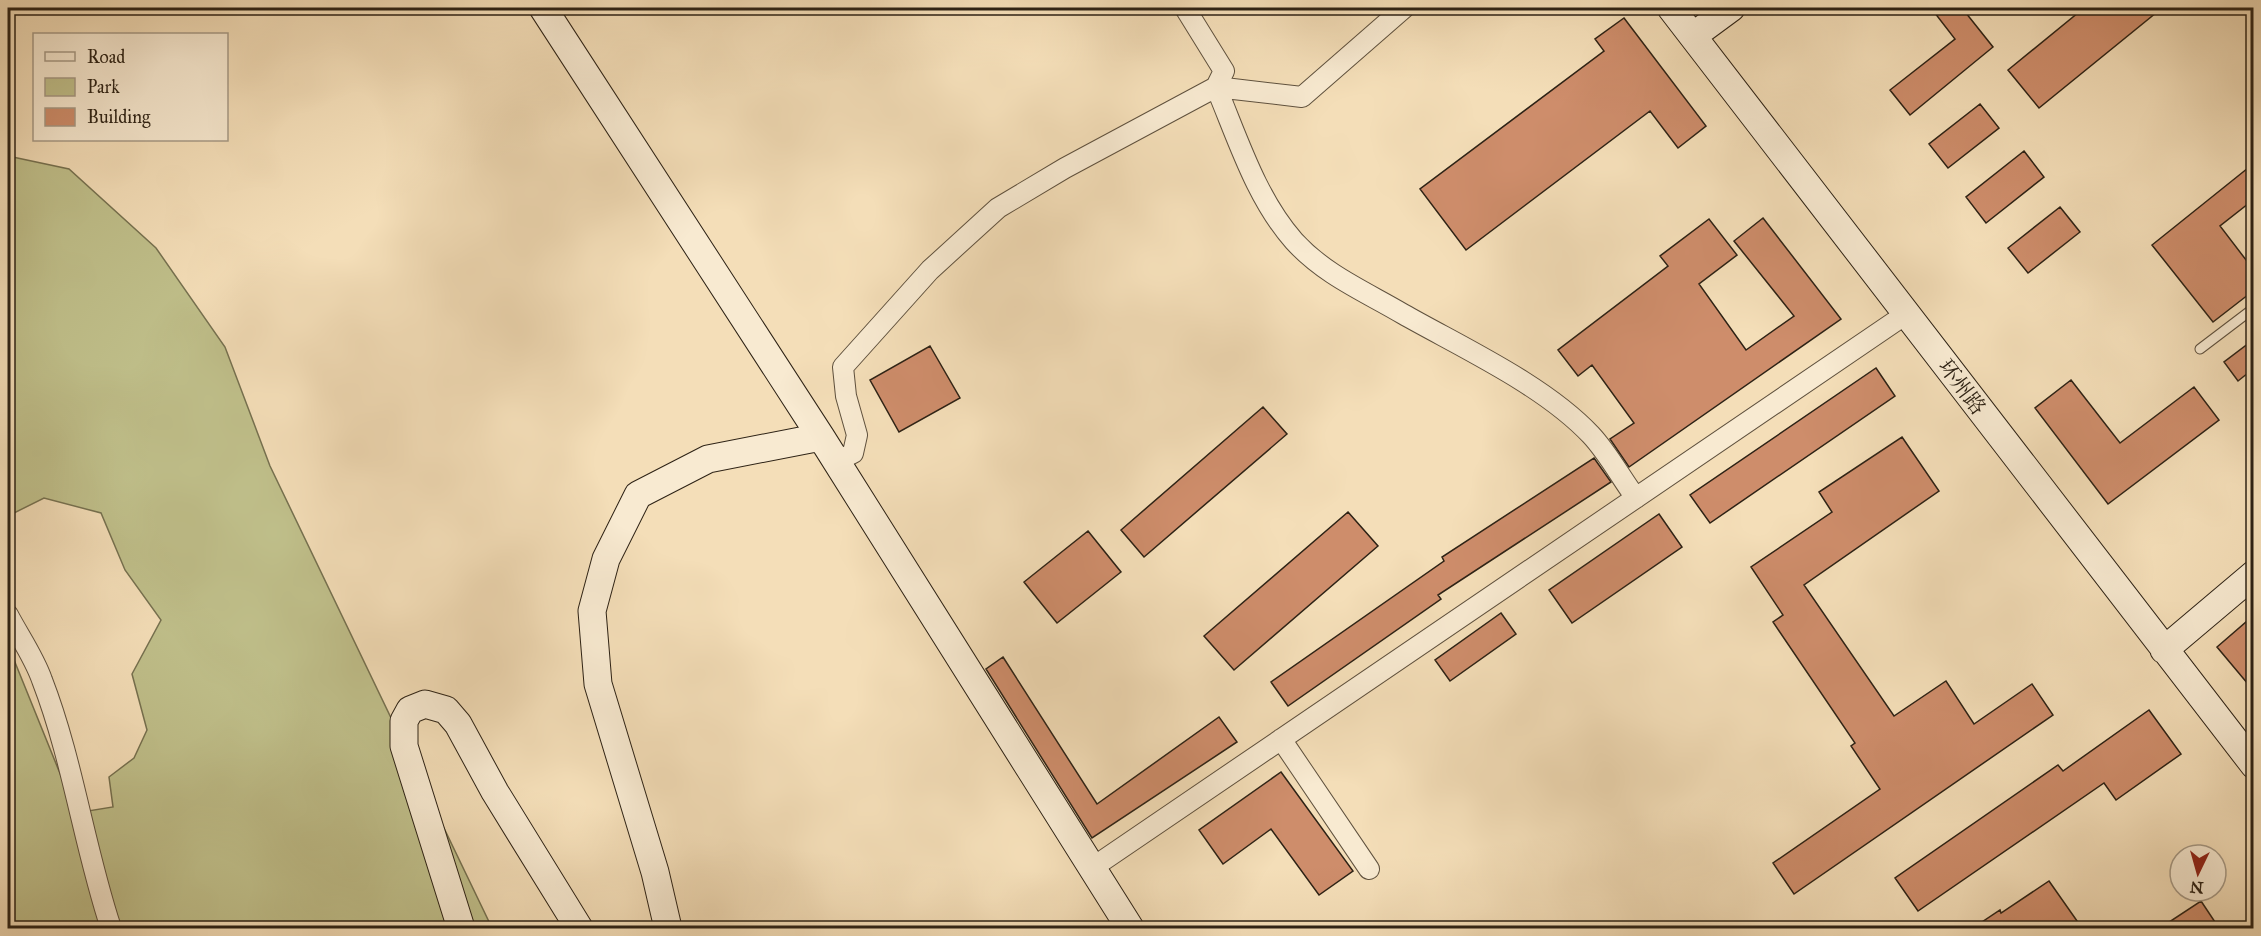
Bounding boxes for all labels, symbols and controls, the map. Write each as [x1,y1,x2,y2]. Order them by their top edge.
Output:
legend [33,33,228,141]
text: Road [87,46,125,68]
text: Park [87,76,120,98]
text: Building [87,106,151,129]
street label: 环州路 [1933,354,1991,420]
north arrow [2168,843,2228,903]
text: N [2189,877,2204,898]

